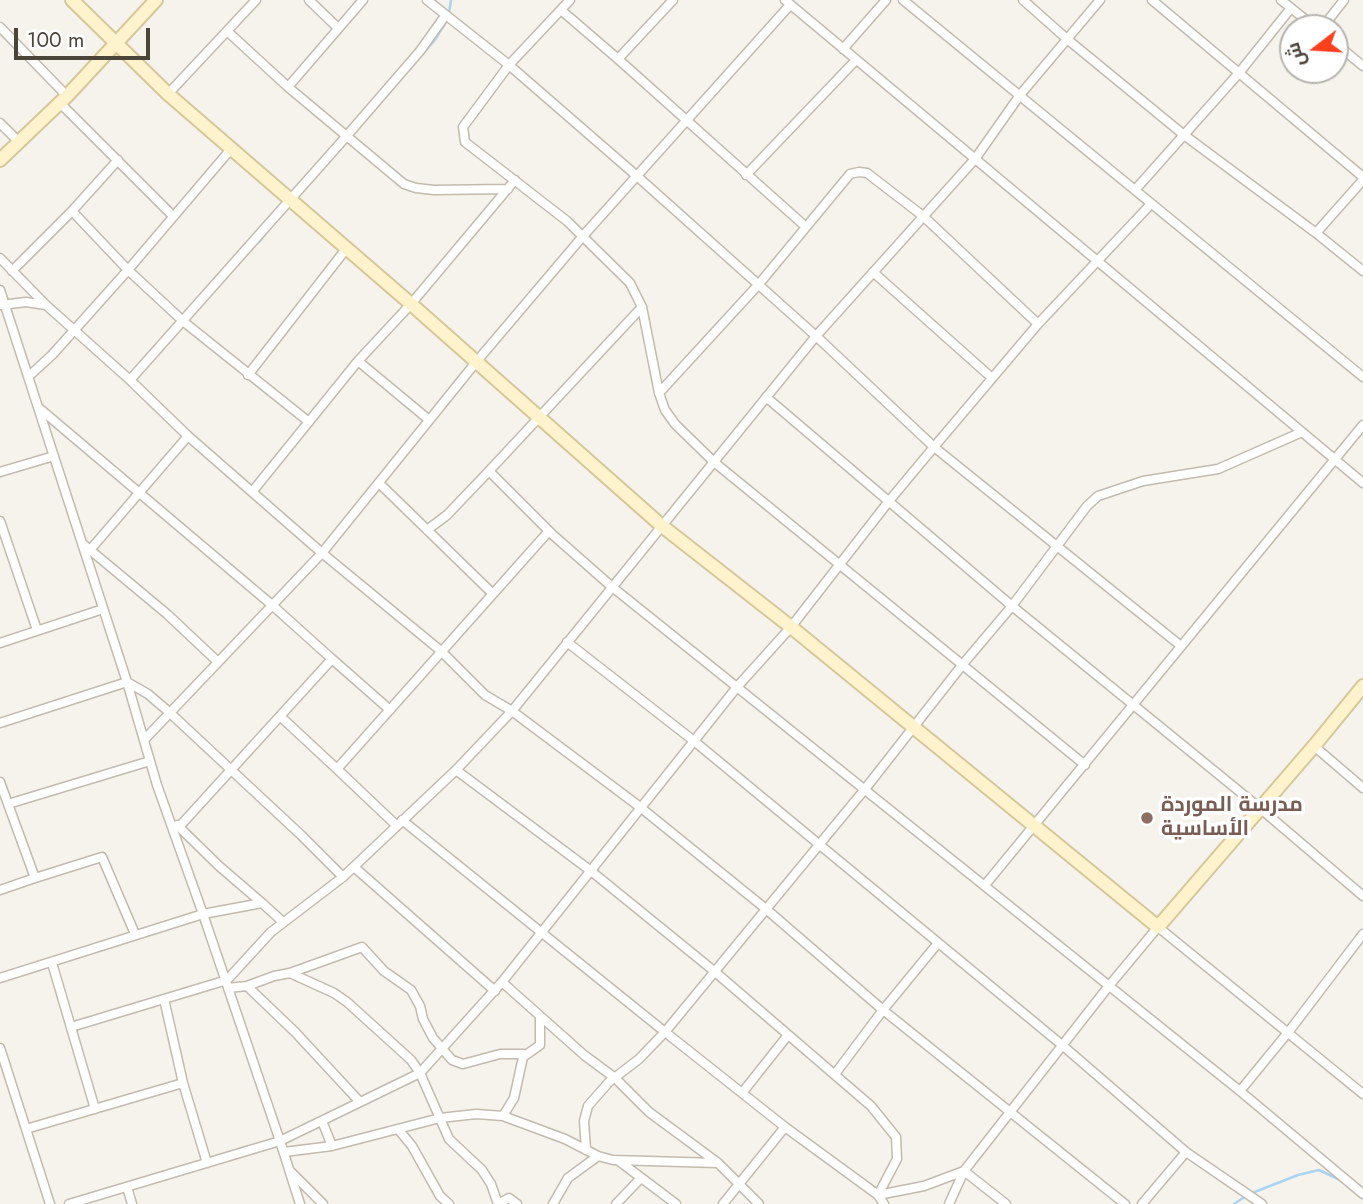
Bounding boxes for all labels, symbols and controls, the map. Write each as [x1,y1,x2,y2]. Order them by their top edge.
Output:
scale bar [18,14,154,58]
north arrow [1279,14,1349,84]
text: 100 m [27,25,84,55]
text: ش [1279,39,1312,70]
place label: مدرسة الموردة الأساسية [1161,793,1303,843]
marker: مدرسة الموردة الأساسية [1139,810,1155,826]

